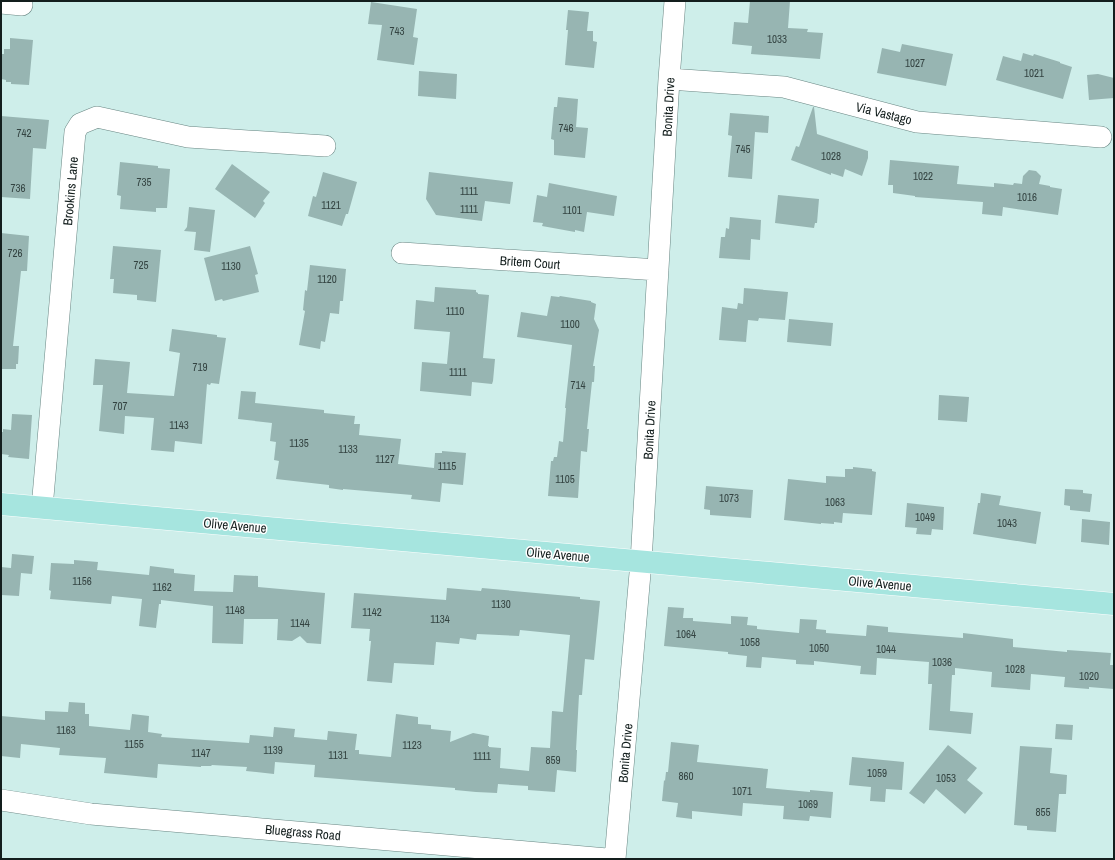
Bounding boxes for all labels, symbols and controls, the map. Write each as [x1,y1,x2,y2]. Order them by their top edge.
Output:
house number: 743 [389,24,405,38]
house number: 1033 [767,32,787,46]
house number: 1027 [905,56,925,70]
house number: 1021 [1024,66,1044,80]
street label: Bonita Drive [658,77,679,137]
street label: Via Vastago [854,98,914,129]
house number: 746 [558,121,574,135]
house number: 742 [16,126,32,140]
house number: 745 [735,142,751,156]
house number: 1028 [821,149,841,163]
street label: Brookins Lane [59,156,82,226]
house number: 1022 [913,169,933,183]
house number: 735 [136,175,152,189]
house number: 736 [10,181,26,195]
house number: 1111 [460,184,478,198]
house number: 1016 [1017,190,1037,204]
house number: 1121 [321,198,341,212]
house number: 1111 [460,202,478,216]
house number: 1101 [562,203,582,217]
house number: 726 [7,246,23,260]
street label: Britem Court [499,252,561,273]
house number: 725 [133,258,149,272]
house number: 1130 [221,259,241,273]
house number: 1120 [317,272,337,286]
house number: 1110 [446,304,464,318]
house number: 1100 [560,317,580,331]
house number: 719 [192,360,208,374]
house number: 1111 [449,365,467,379]
house number: 714 [570,378,586,392]
house number: 707 [112,399,128,413]
street label: Bonita Drive [639,400,660,460]
house number: 1143 [169,418,189,432]
house number: 1135 [289,436,309,450]
house number: 1133 [338,442,358,456]
house number: 1127 [375,452,395,466]
house number: 1115 [438,459,456,473]
house number: 1105 [555,472,575,486]
house number: 1073 [719,491,739,505]
house number: 1063 [825,495,845,509]
house number: 1049 [915,510,935,524]
street label: Olive Avenue [203,514,267,537]
house number: 1043 [997,516,1017,530]
street label: Olive Avenue [526,543,590,566]
street label: Olive Avenue [848,572,912,595]
house number: 1156 [72,574,92,588]
house number: 1162 [152,580,172,594]
house number: 1130 [491,597,511,611]
house number: 1148 [225,603,245,617]
house number: 1142 [362,605,382,619]
house number: 1134 [430,612,450,626]
house number: 1144 [290,616,310,630]
house number: 1064 [676,627,696,641]
house number: 1058 [740,635,760,649]
house number: 1050 [809,641,829,655]
house number: 1044 [876,642,896,656]
house number: 1036 [932,655,952,669]
house number: 1028 [1005,662,1025,676]
house number: 1020 [1079,669,1099,683]
house number: 1163 [56,723,76,737]
street label: Bonita Drive [614,723,637,783]
house number: 1155 [124,737,144,751]
house number: 1123 [402,738,422,752]
house number: 1139 [263,743,283,757]
house number: 1147 [191,746,211,760]
house number: 1131 [328,748,348,762]
house number: 1111 [473,749,491,763]
house number: 859 [545,753,561,767]
house number: 1059 [867,766,887,780]
house number: 860 [678,769,694,783]
house number: 1053 [936,771,956,785]
house number: 1071 [732,784,752,798]
house number: 1069 [798,797,818,811]
house number: 855 [1035,805,1051,819]
street label: Bluegrass Road [264,821,342,844]

